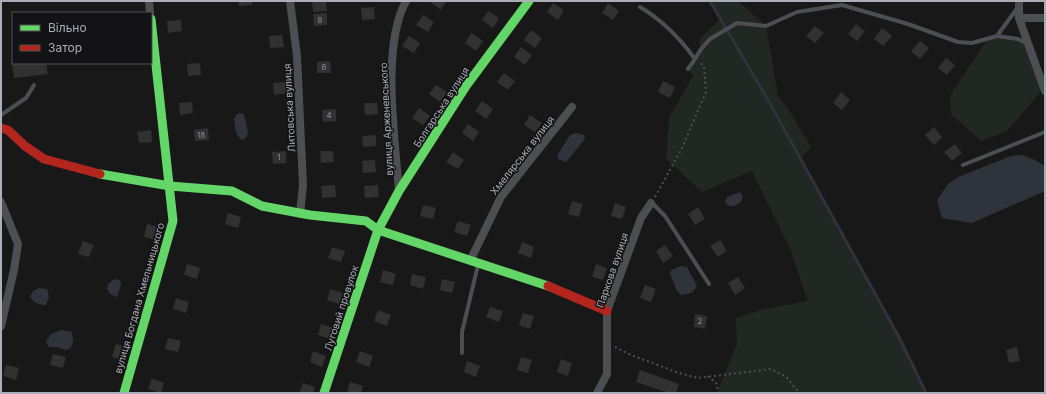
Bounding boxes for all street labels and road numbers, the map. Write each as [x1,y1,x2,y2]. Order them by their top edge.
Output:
street label: вулиця Арженевського [377,62,395,176]
street label: Литовська вулиця [281,63,297,153]
street label: Болгарська вулиця [411,65,471,149]
street label: Хмелярська вулиця [487,113,557,197]
street label: вулиця Богдана Хмельницького [112,221,166,375]
street label: Паркова вулиця [594,231,630,309]
street label: Луговий провулок [321,263,361,352]

